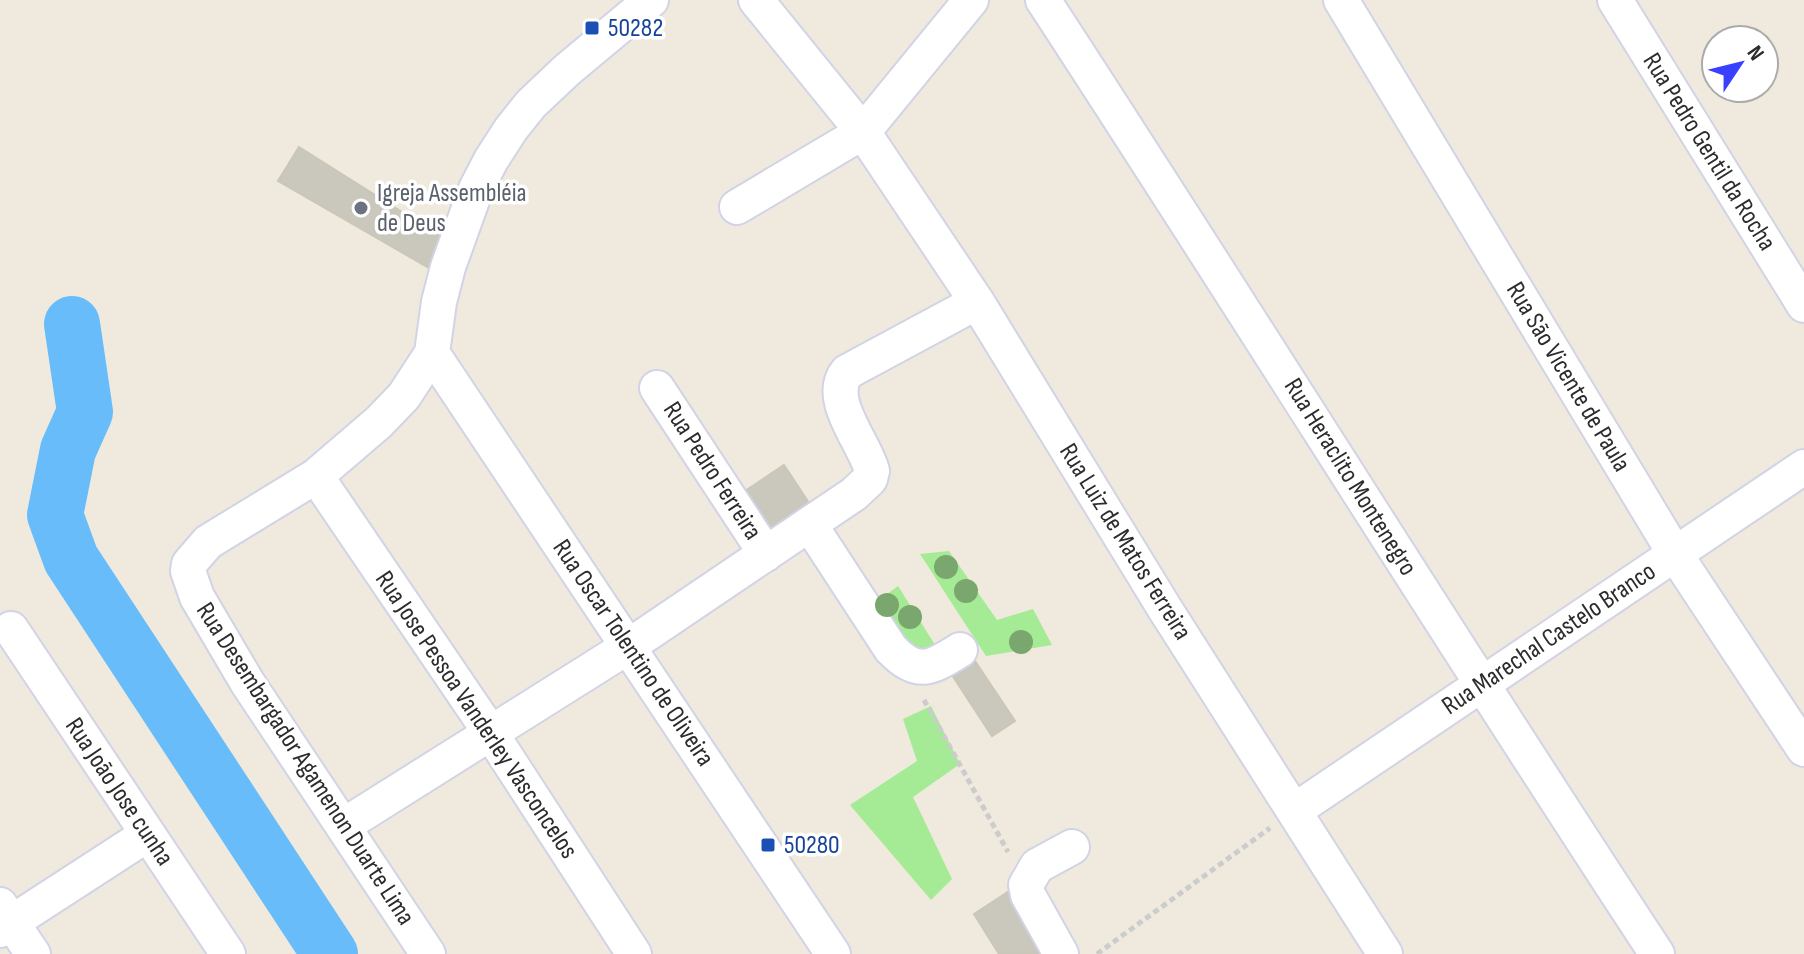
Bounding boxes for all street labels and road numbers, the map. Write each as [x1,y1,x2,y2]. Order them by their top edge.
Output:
street label: Rua Pedro Gentil da Rocha [1636,48,1782,256]
street label: Rua São Vicente de Paula [1499,277,1637,477]
street label: Rua Heraclito Montenegro [1277,373,1423,581]
street label: Rua Pedro Ferreira [656,396,768,546]
street label: Rua Luiz de Matos Ferreira [1052,438,1198,646]
street label: Rua Oscar Tolentino de Oliveira [546,534,720,772]
street label: Rua Marechal Castelo Branco [1436,556,1662,722]
street label: Rua Jose Pessoa Vanderley Vasconcelos [368,565,584,865]
street label: Rua Desembargador Agamenon Duarte Lima [189,597,421,931]
street label: Rua João Jose cunha [58,712,180,872]

